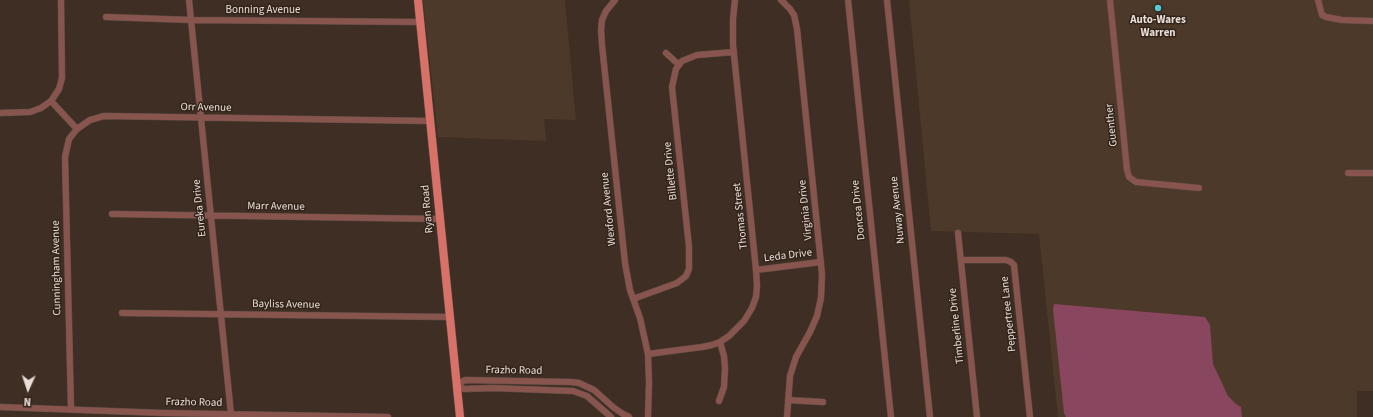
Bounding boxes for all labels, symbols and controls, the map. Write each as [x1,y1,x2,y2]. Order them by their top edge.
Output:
marker: Auto-Wares Warren [1153,3,1163,13]
street label: Bonning Avenue [226,4,300,18]
place label: Auto-Wares Warren [1130,14,1186,40]
street label: Orr Avenue [180,101,232,115]
street label: Guenther [1103,103,1121,147]
street label: Billette Drive [661,141,681,201]
street label: Wexford Avenue [599,172,619,246]
street label: Nuway Avenue [888,176,908,244]
street label: Eureka Drive [190,179,210,237]
street label: Virginia Drive [796,179,816,241]
street label: Doncea Drive [849,179,869,241]
street label: Thomas Street [731,182,751,250]
street label: Ryan Road [419,184,437,234]
street label: Marr Avenue [247,200,305,214]
street label: Cunningham Avenue [50,220,64,316]
street label: Leda Drive [763,247,813,265]
street label: Peppertree Lane [998,276,1020,352]
street label: Timberline Drive [946,287,968,365]
street label: Bayliss Avenue [252,298,320,312]
street label: Frazho Road [486,364,542,378]
north arrow [8,369,48,409]
text: N [23,394,31,409]
street label: Frazho Road [166,396,222,410]

